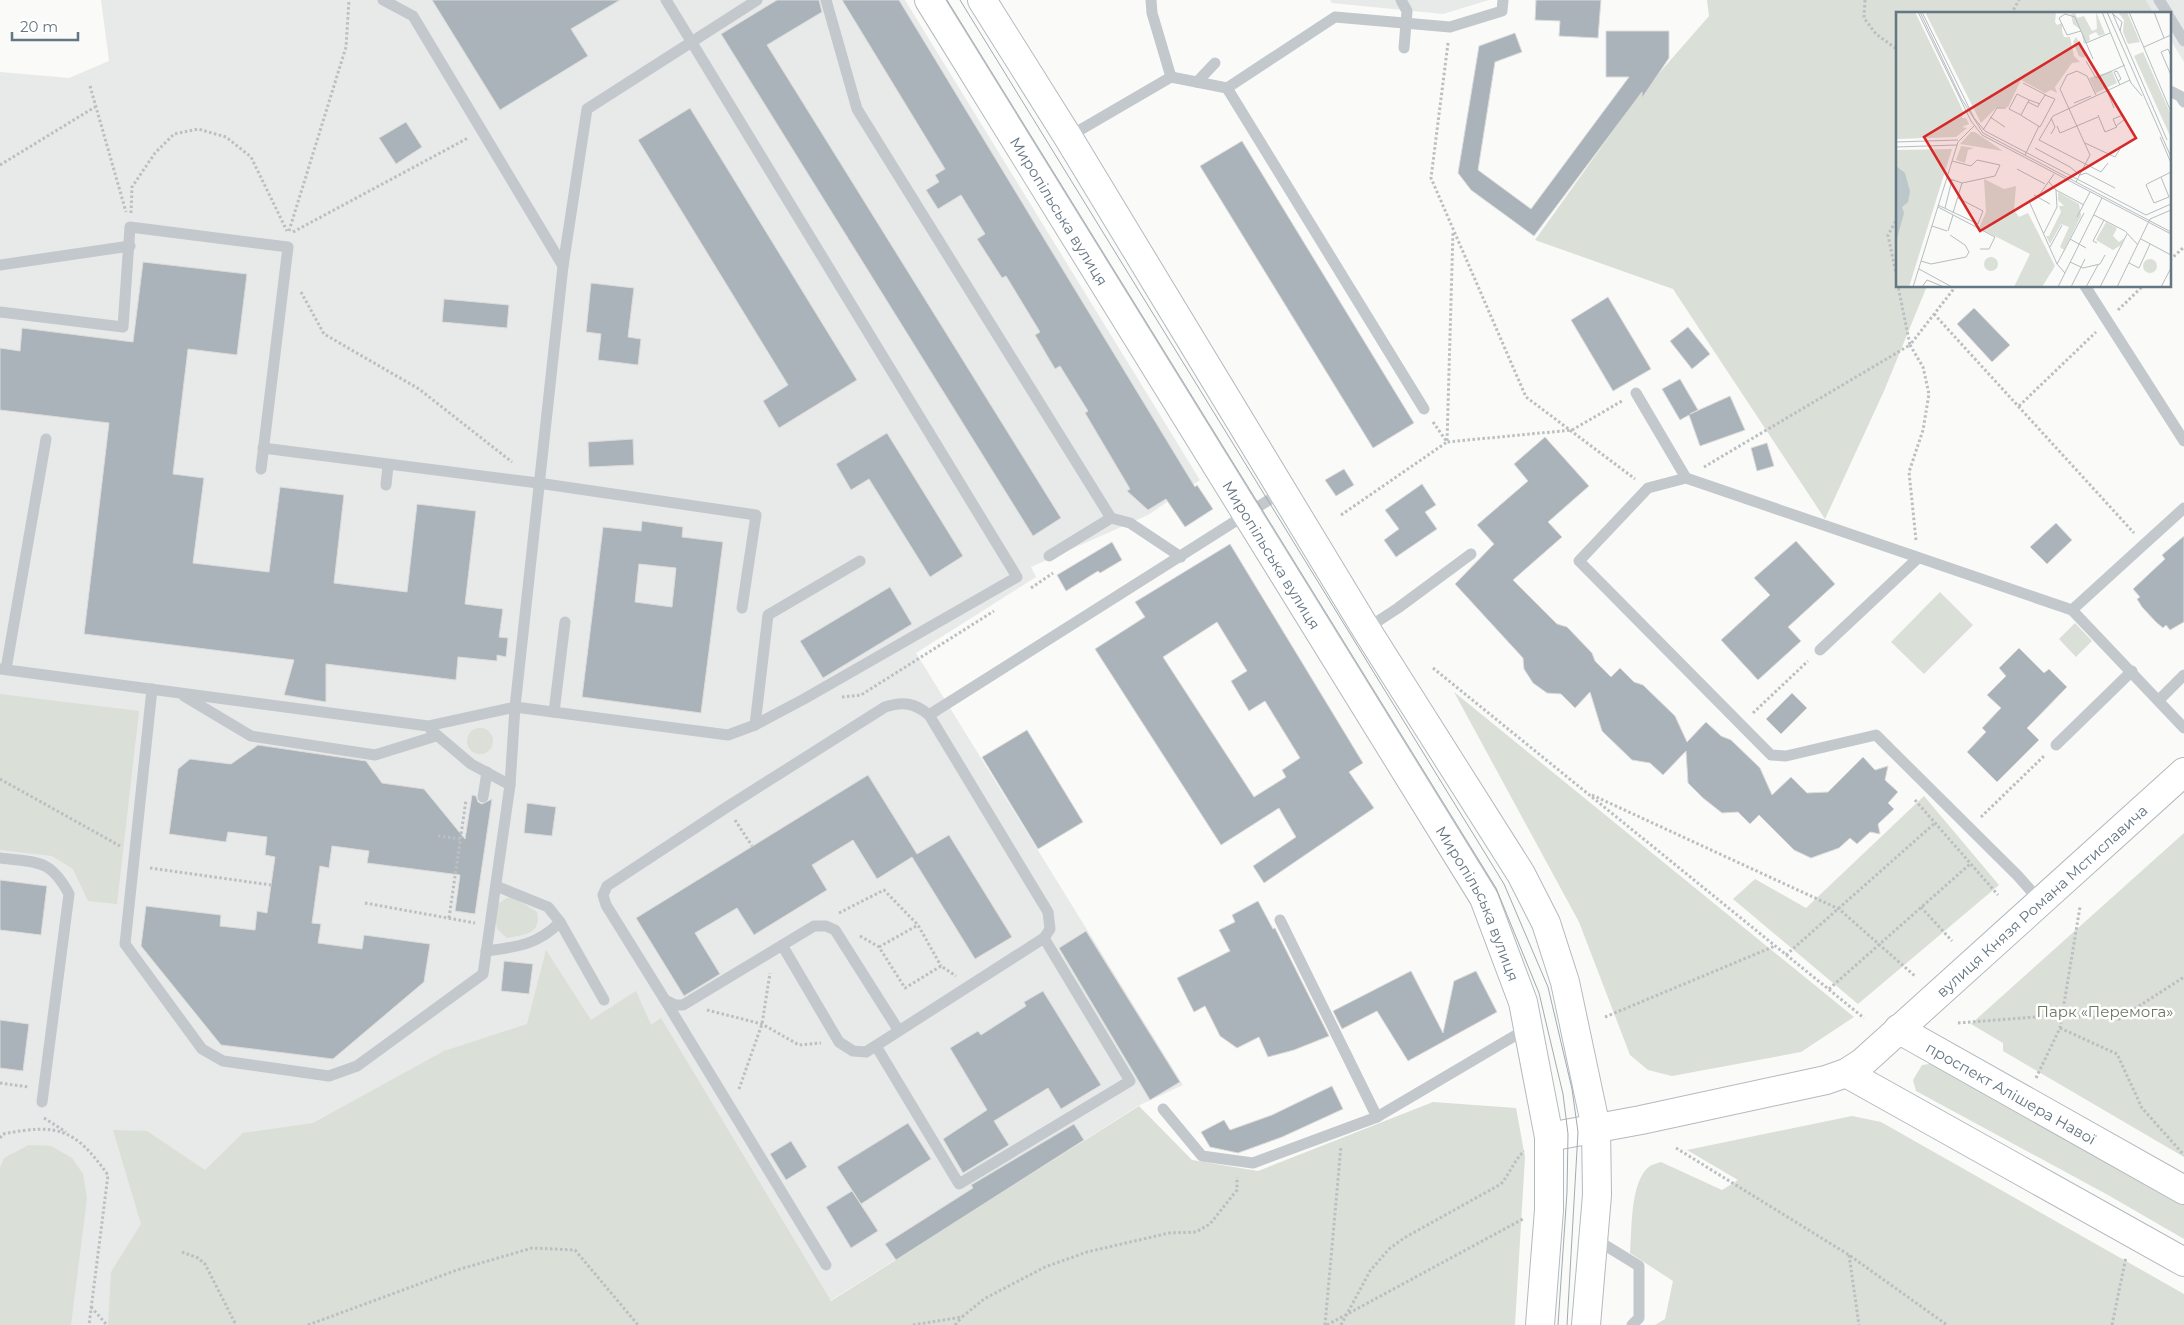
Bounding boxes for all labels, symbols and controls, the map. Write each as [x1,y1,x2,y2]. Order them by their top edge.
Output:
scale bar [12,10,79,42]
inset map [1896,12,2172,288]
text: 20 m [20,17,58,36]
street label: Миропільська вулиця [1006,133,1112,289]
street label: Миропільська вулиця [1219,477,1325,632]
street label: вулиця Князя Романа Мстиславича [1932,800,2151,1001]
street label: Миропільська вулиця [1432,822,1524,984]
park label: Парк «Перемога» [2037,1002,2173,1021]
street label: проспект Алішера Навої [1923,1037,2100,1148]

